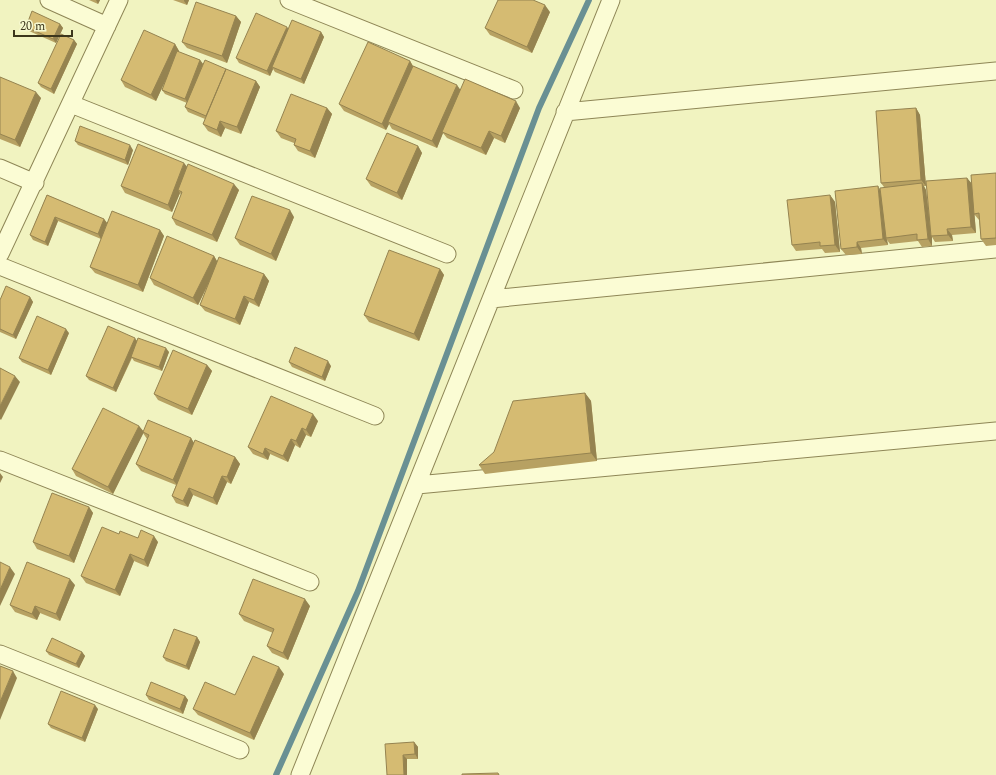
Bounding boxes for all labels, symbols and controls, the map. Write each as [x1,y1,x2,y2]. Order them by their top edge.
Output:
scale bar [14,12,72,38]
text: 20 m [20,17,45,36]

